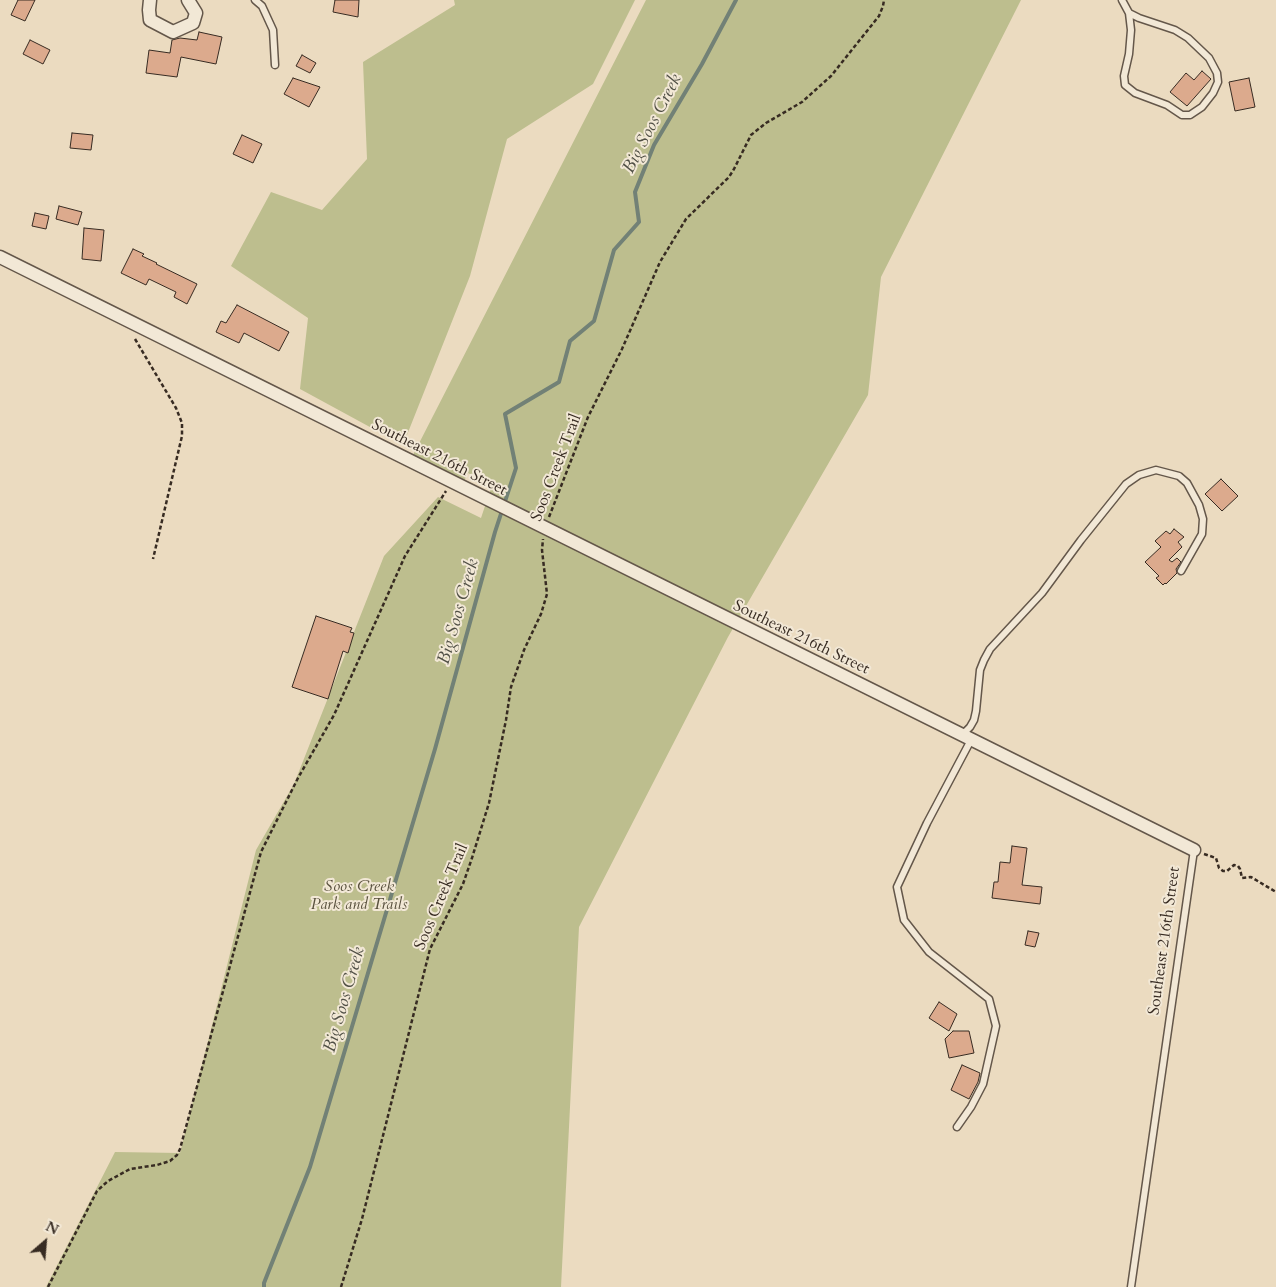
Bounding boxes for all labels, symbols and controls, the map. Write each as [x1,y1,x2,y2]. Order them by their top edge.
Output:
water label: Big Soos Creek [619,71,687,177]
street label: Soos Creek Trail [528,412,586,524]
street label: Southeast 216th Street [368,416,510,500]
water label: Big Soos Creek [434,557,484,667]
street label: Southeast 216th Street [730,597,872,679]
street label: Soos Creek Trail [411,841,473,953]
street label: Southeast 216th Street [1145,866,1185,1016]
park label: Soos Creek Park and Trails [311,877,407,915]
water label: Big Soos Creek [320,945,370,1055]
north arrow [20,1217,70,1267]
text: N [42,1217,62,1239]

